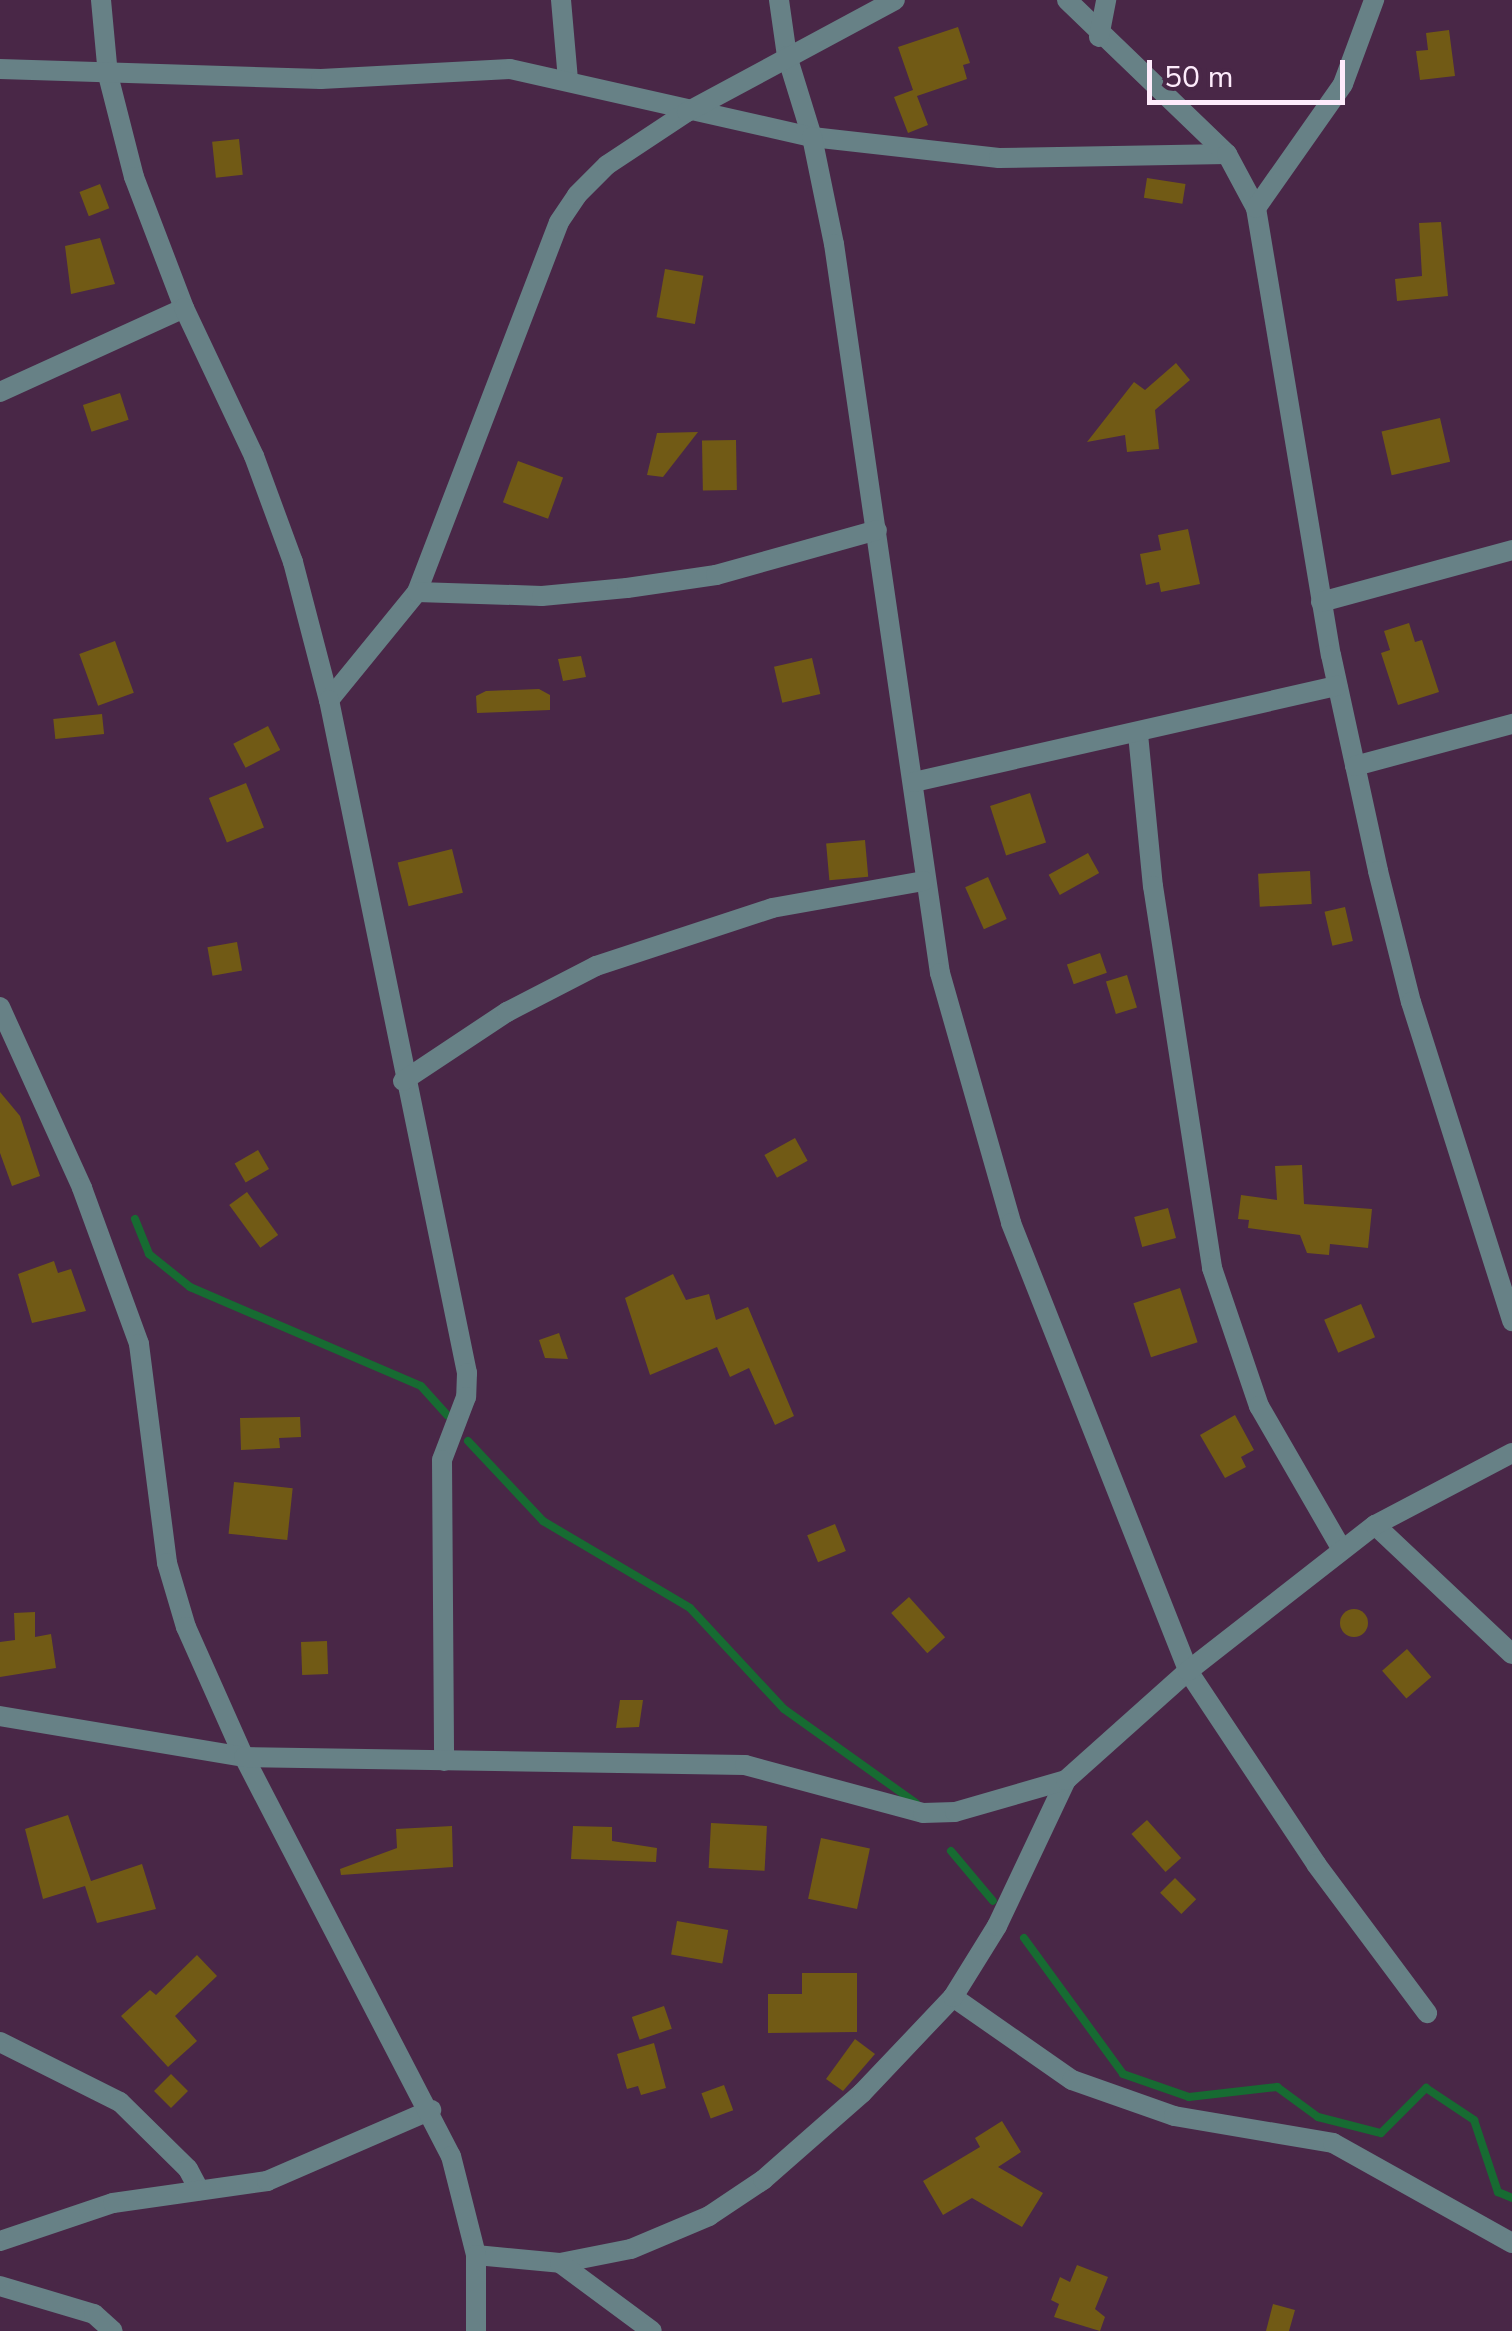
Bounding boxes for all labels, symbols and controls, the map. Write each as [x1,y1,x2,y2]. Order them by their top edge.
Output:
scale bar [1152,40,1350,102]
text: 50 m [1164,57,1233,98]

